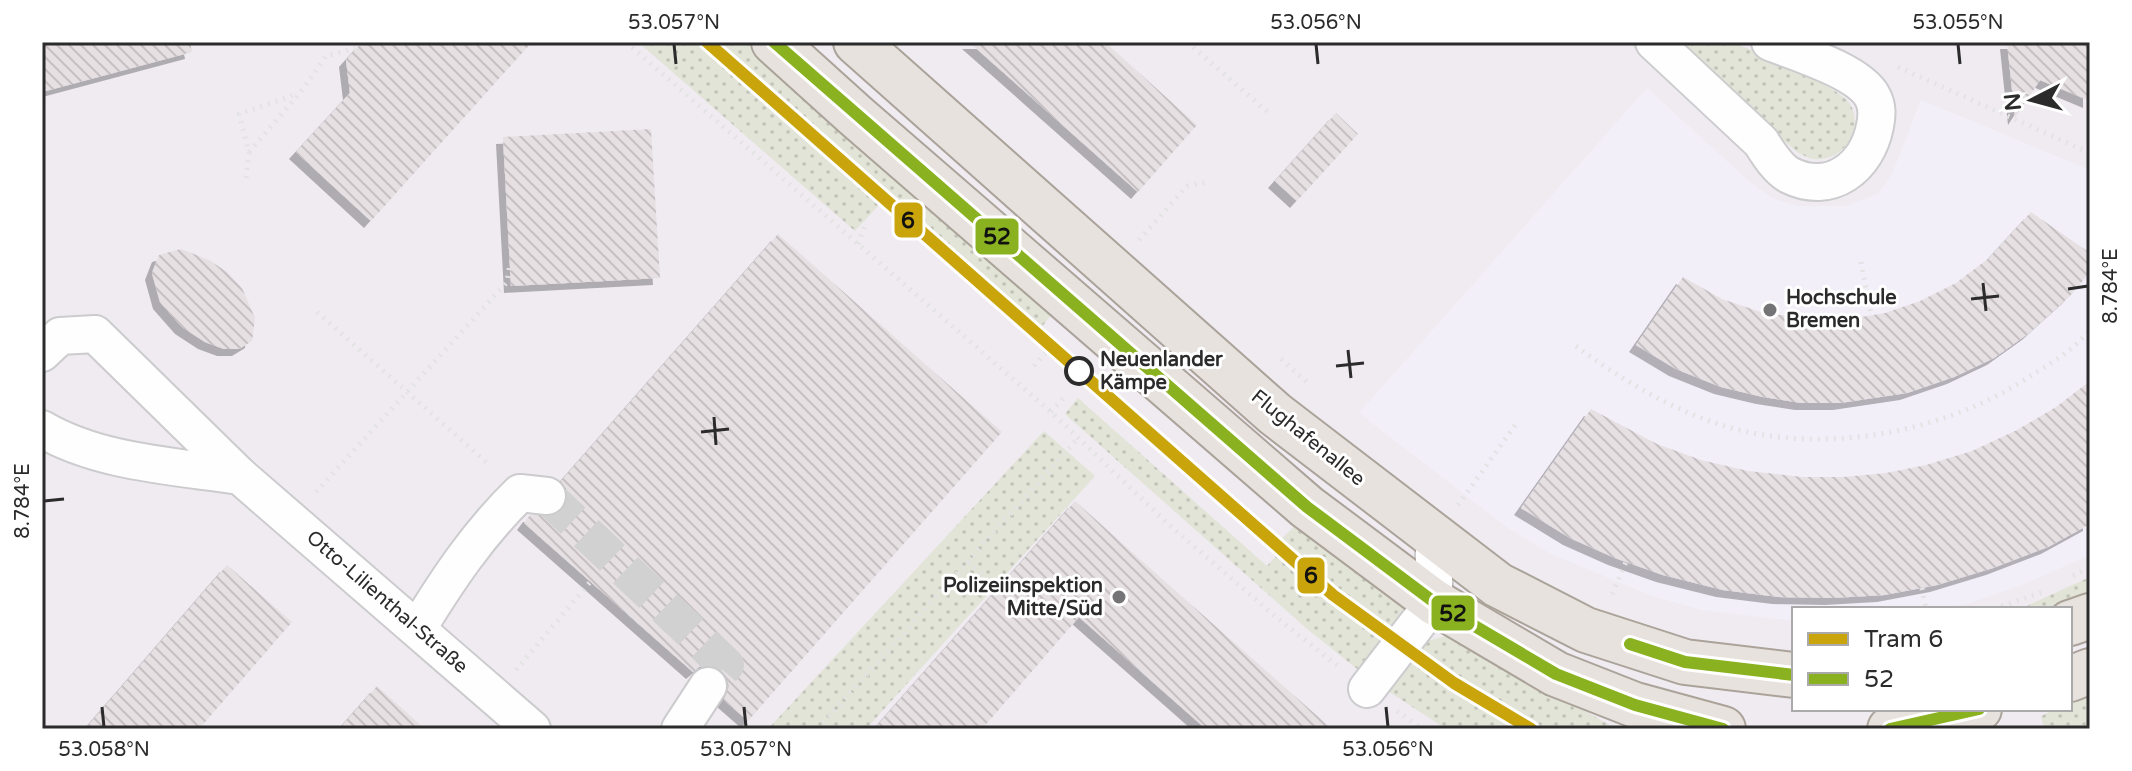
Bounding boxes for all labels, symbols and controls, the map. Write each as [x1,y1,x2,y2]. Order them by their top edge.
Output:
text: 53.057°N [628,11,720,35]
text: 53.056°N [1270,11,1362,35]
text: 53.055°N [1912,11,2004,35]
north arrow [1992,60,2072,140]
text: N [1999,92,2027,112]
line badge: 6 [893,201,924,239]
text: 6 [901,208,915,234]
line badge: 52 [974,217,1020,256]
text: 52 [983,224,1011,250]
text: 8.784°E [2099,248,2123,324]
place label: Hochschule Bremen [1786,286,1897,333]
marker: Hochschule Bremen [1761,301,1779,319]
place label: Neuenlander Kämpe [1100,348,1223,395]
marker: Neuenlander Kämpe [1065,357,1093,385]
street label: Flughafenallee [1246,385,1370,491]
text: 8.784°E [11,463,35,539]
street label: Otto-Lilienthal-Straße [301,525,473,679]
line badge: 6 [1296,556,1326,595]
text: 6 [1304,563,1318,589]
place label: Polizeiinspektion Mitte/Süd [943,574,1103,621]
marker: Polizeiinspektion Mitte/Süd [1110,588,1128,606]
line badge: 52 [1430,594,1476,632]
text: 52 [1439,601,1467,627]
legend [1792,607,2072,711]
text: Tram 6 [1864,625,1943,654]
text: 52 [1864,665,1894,694]
text: 53.058°N [58,738,150,762]
text: 53.057°N [700,738,792,762]
text: 53.056°N [1342,738,1434,762]

